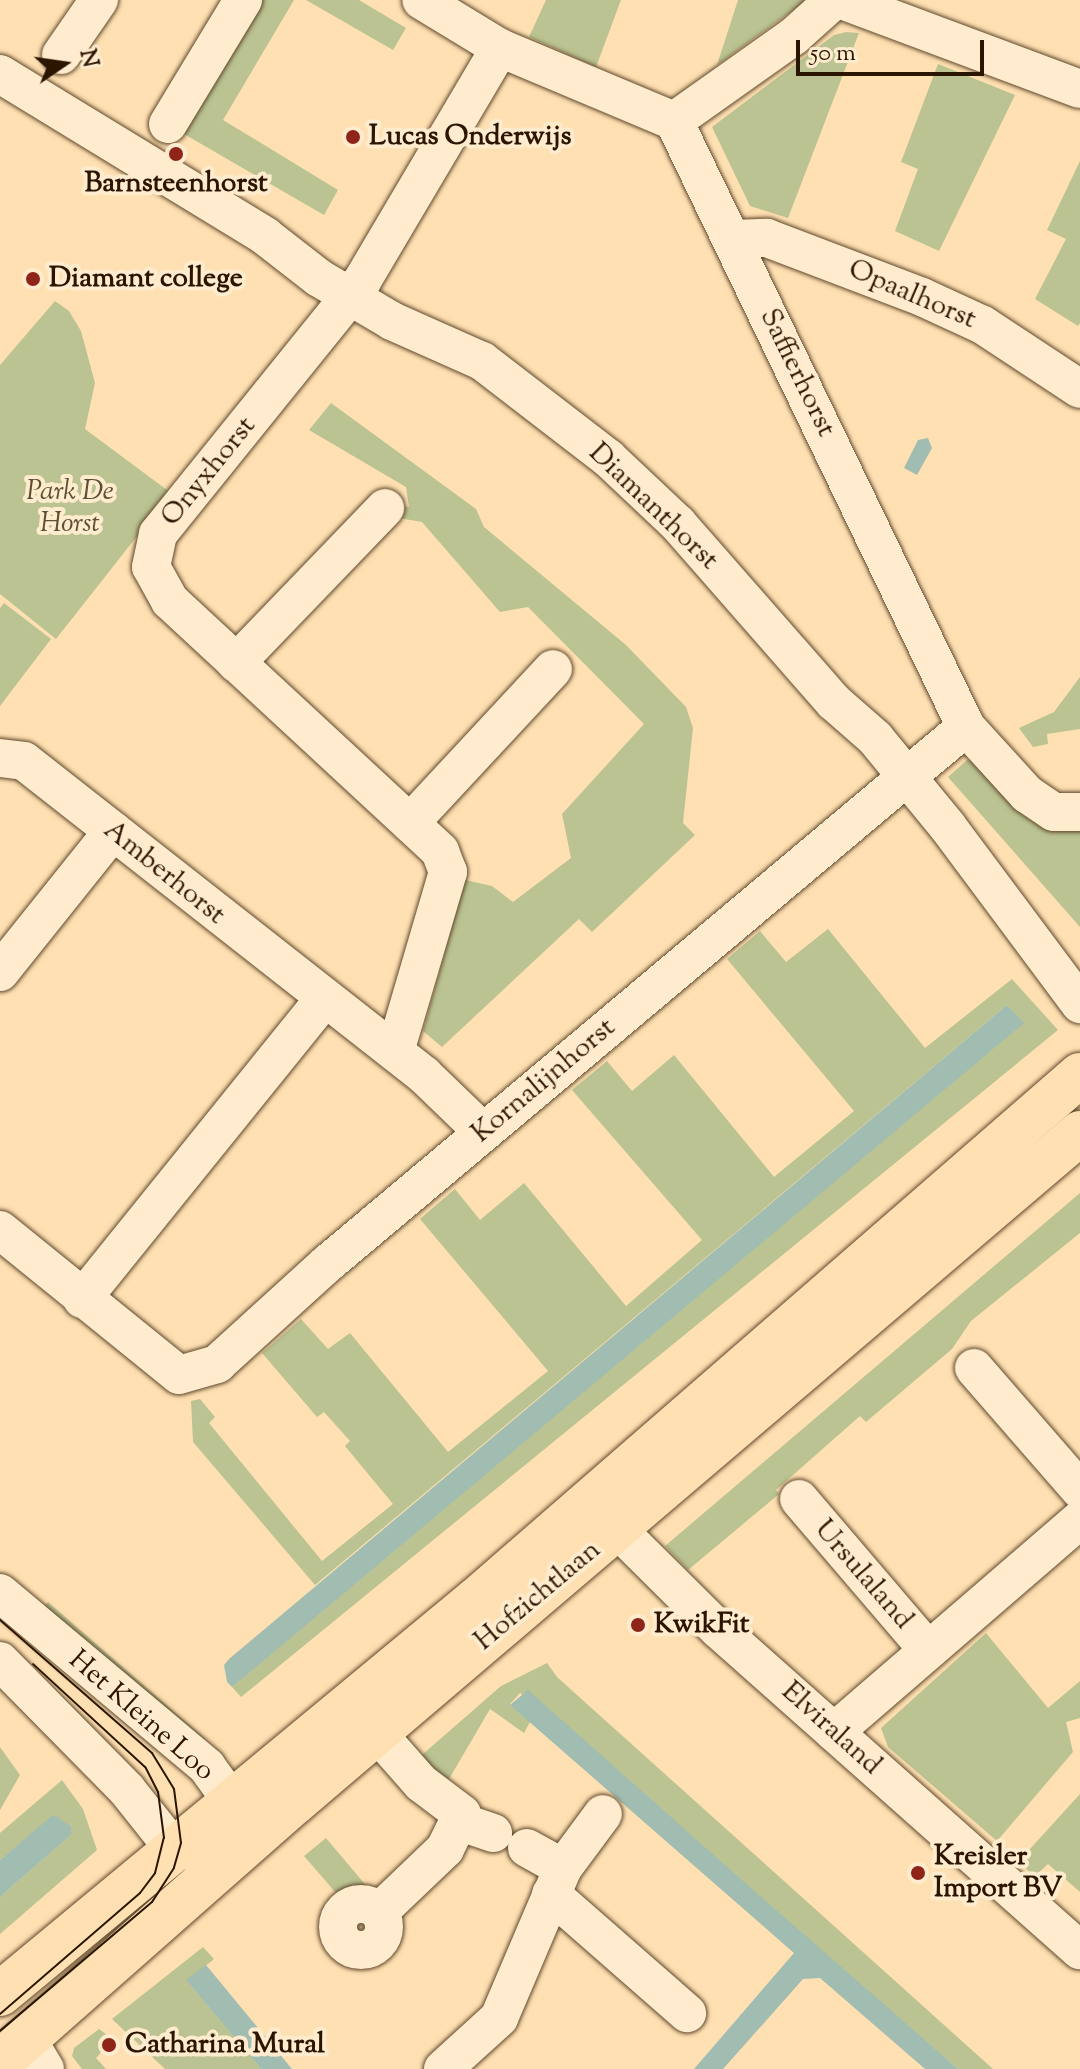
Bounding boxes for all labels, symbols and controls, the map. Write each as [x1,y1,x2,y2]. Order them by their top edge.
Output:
north arrow [24,24,104,104]
scale bar [800,24,988,74]
text: 50 m [810,37,856,71]
text: N [70,46,105,71]
place label: Lucas Onderwijs [369,120,571,154]
marker: Lucas Onderwijs [344,128,362,146]
marker: Barnsteenhorst [167,145,185,163]
place label: Barnsteenhorst [85,167,267,201]
street label: Opaalhorst [843,253,981,337]
place label: Diamant college [49,262,243,296]
marker: Diamant college [24,270,42,288]
street label: Saffierhorst [752,304,842,442]
street label: Onyxhorst [155,410,263,534]
street label: Diamanthorst [581,437,725,577]
park label: Park De Horst [26,475,114,541]
street label: Amberhorst [96,814,232,932]
street label: Kornalijnhorst [465,1011,623,1151]
street label: Ursulaland [806,1513,920,1637]
street label: Hofzichtlaan [468,1534,608,1658]
place label: KwikFit [654,1608,749,1642]
marker: KwikFit [629,1616,647,1634]
street label: Het Kleine Loo [61,1644,221,1788]
street label: Elviraland [774,1675,888,1783]
place label: Kreisler Import BV [934,1840,1062,1906]
marker: Kreisler Import BV [909,1864,927,1882]
place label: Catharina Mural [125,2028,325,2062]
marker: Catharina Mural [100,2036,118,2054]

